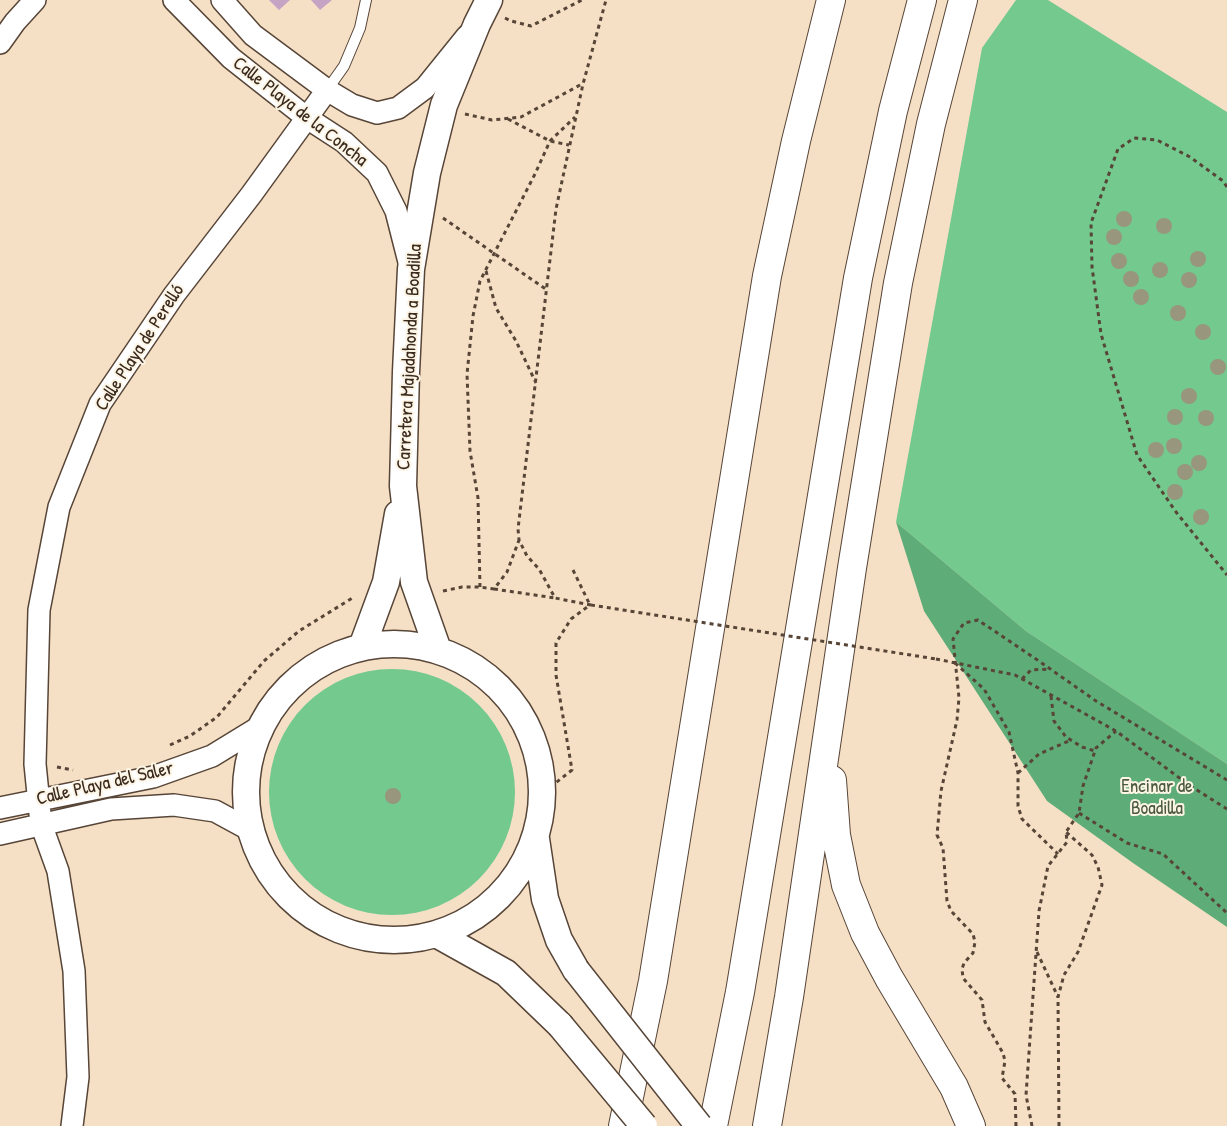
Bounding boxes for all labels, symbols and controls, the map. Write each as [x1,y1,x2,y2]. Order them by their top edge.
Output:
street label: Calle Playa de la Concha [228,52,372,172]
street label: Carretera Majadahonda a Boadilla [393,243,427,471]
street label: Calle Playa de Perelló [91,280,189,416]
street label: Calle Playa del Saler [34,757,176,811]
park label: Encinar de Boadilla [1121,776,1193,820]

